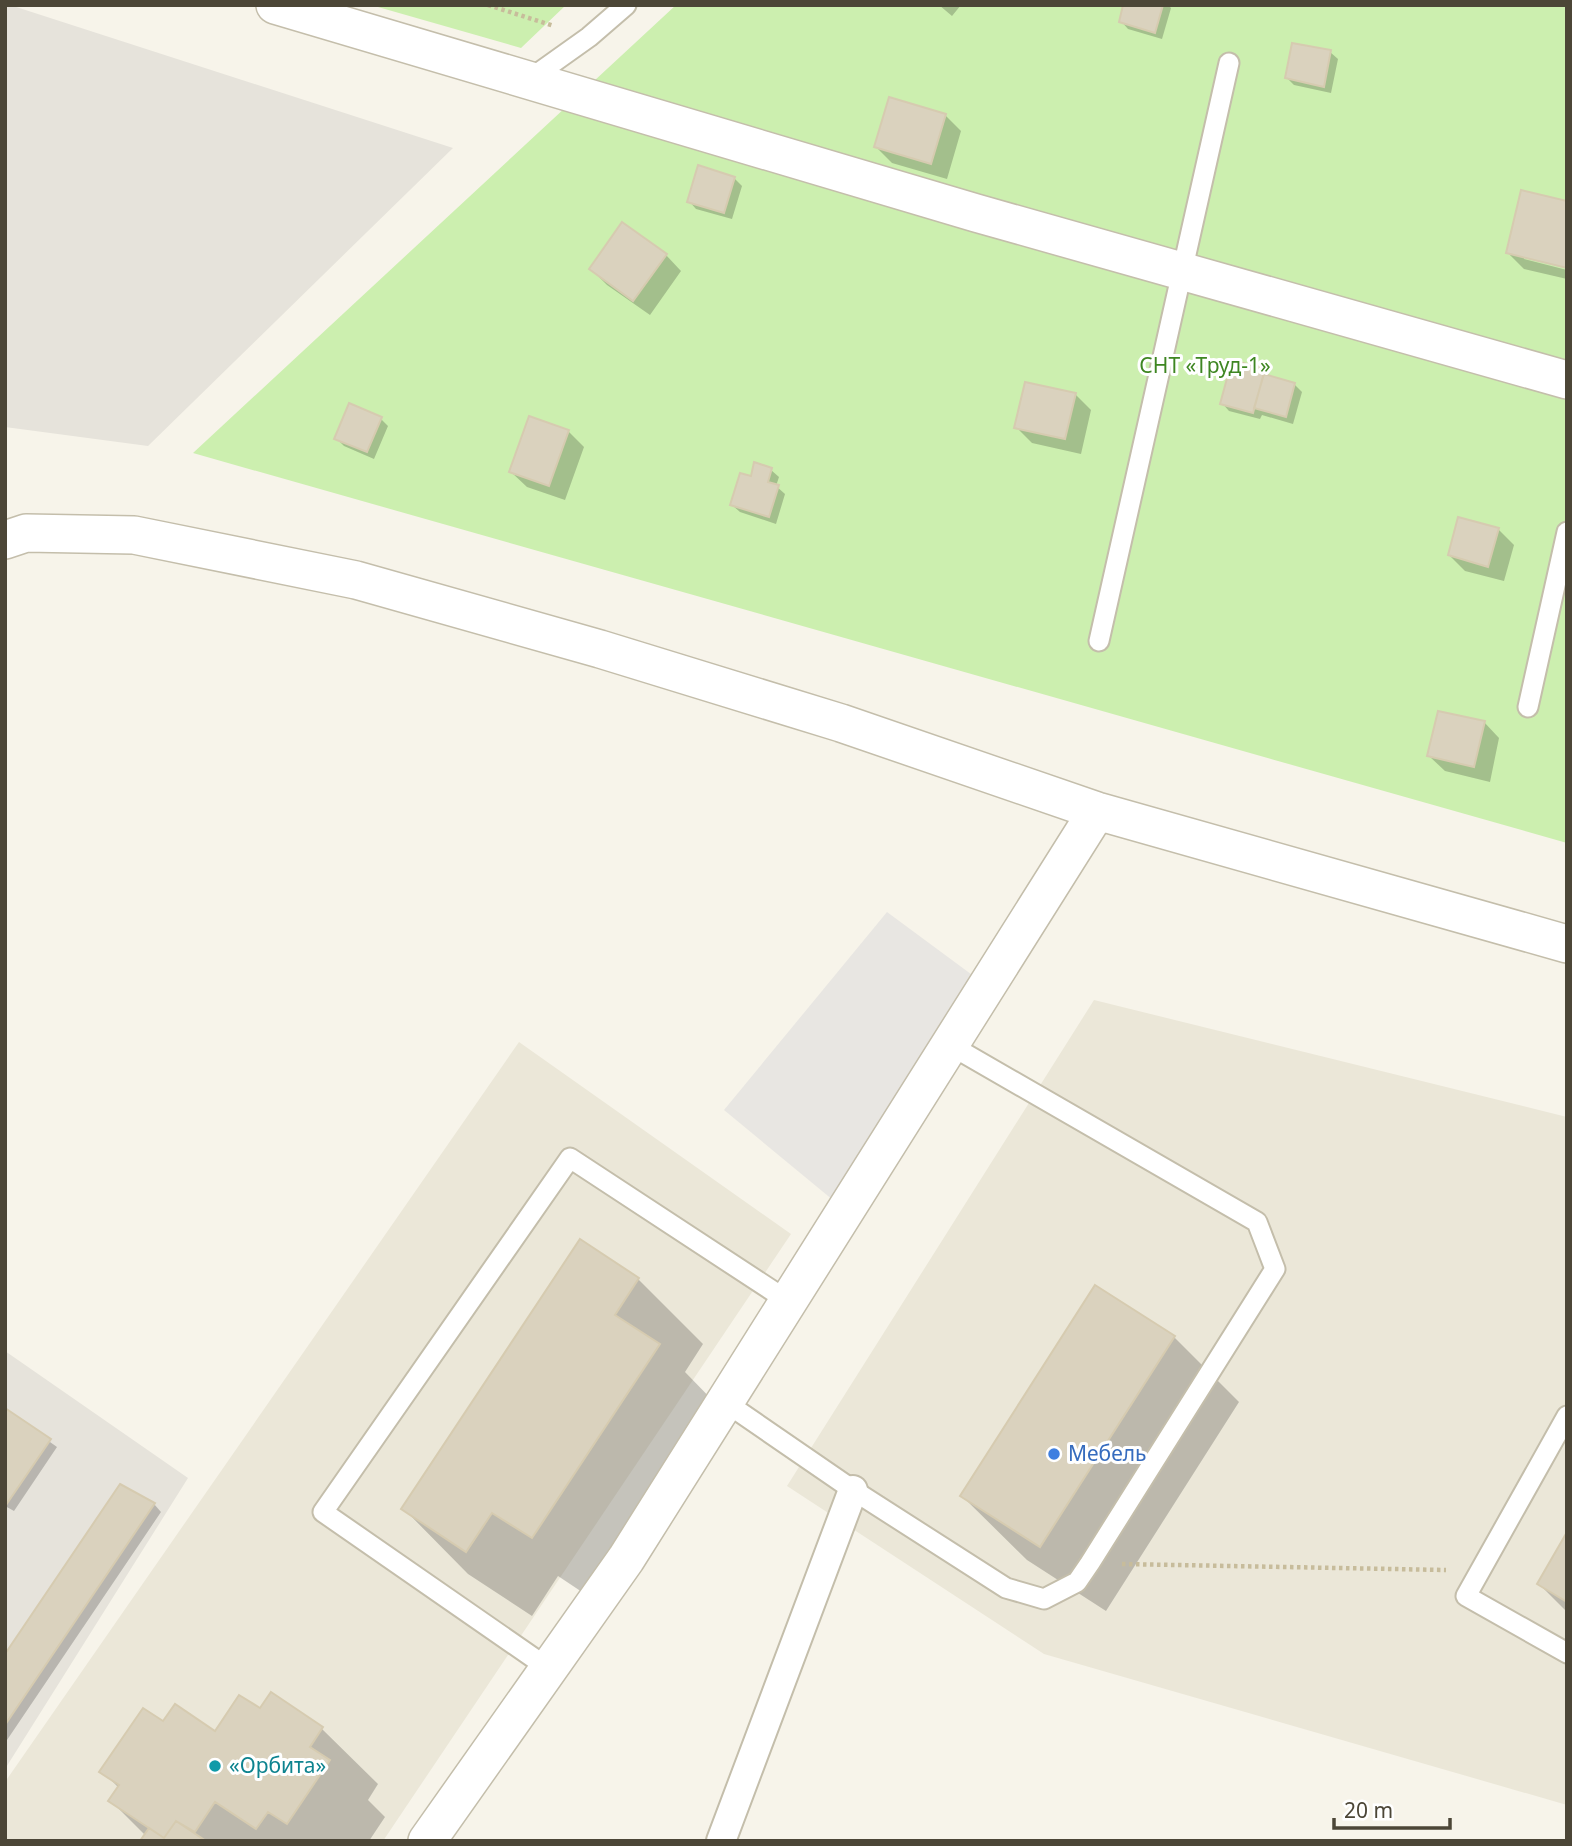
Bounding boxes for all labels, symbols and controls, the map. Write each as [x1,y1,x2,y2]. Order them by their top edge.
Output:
park label: СНТ «Труд-1» [1139,351,1271,379]
place label: Мебель [1068,1439,1147,1467]
marker: Мебель [1046,1446,1062,1462]
place label: «Орбита» [229,1751,326,1779]
marker: «Орбита» [207,1758,223,1774]
scale bar [1334,1786,1450,1830]
text: 20 m [1344,1796,1393,1824]

